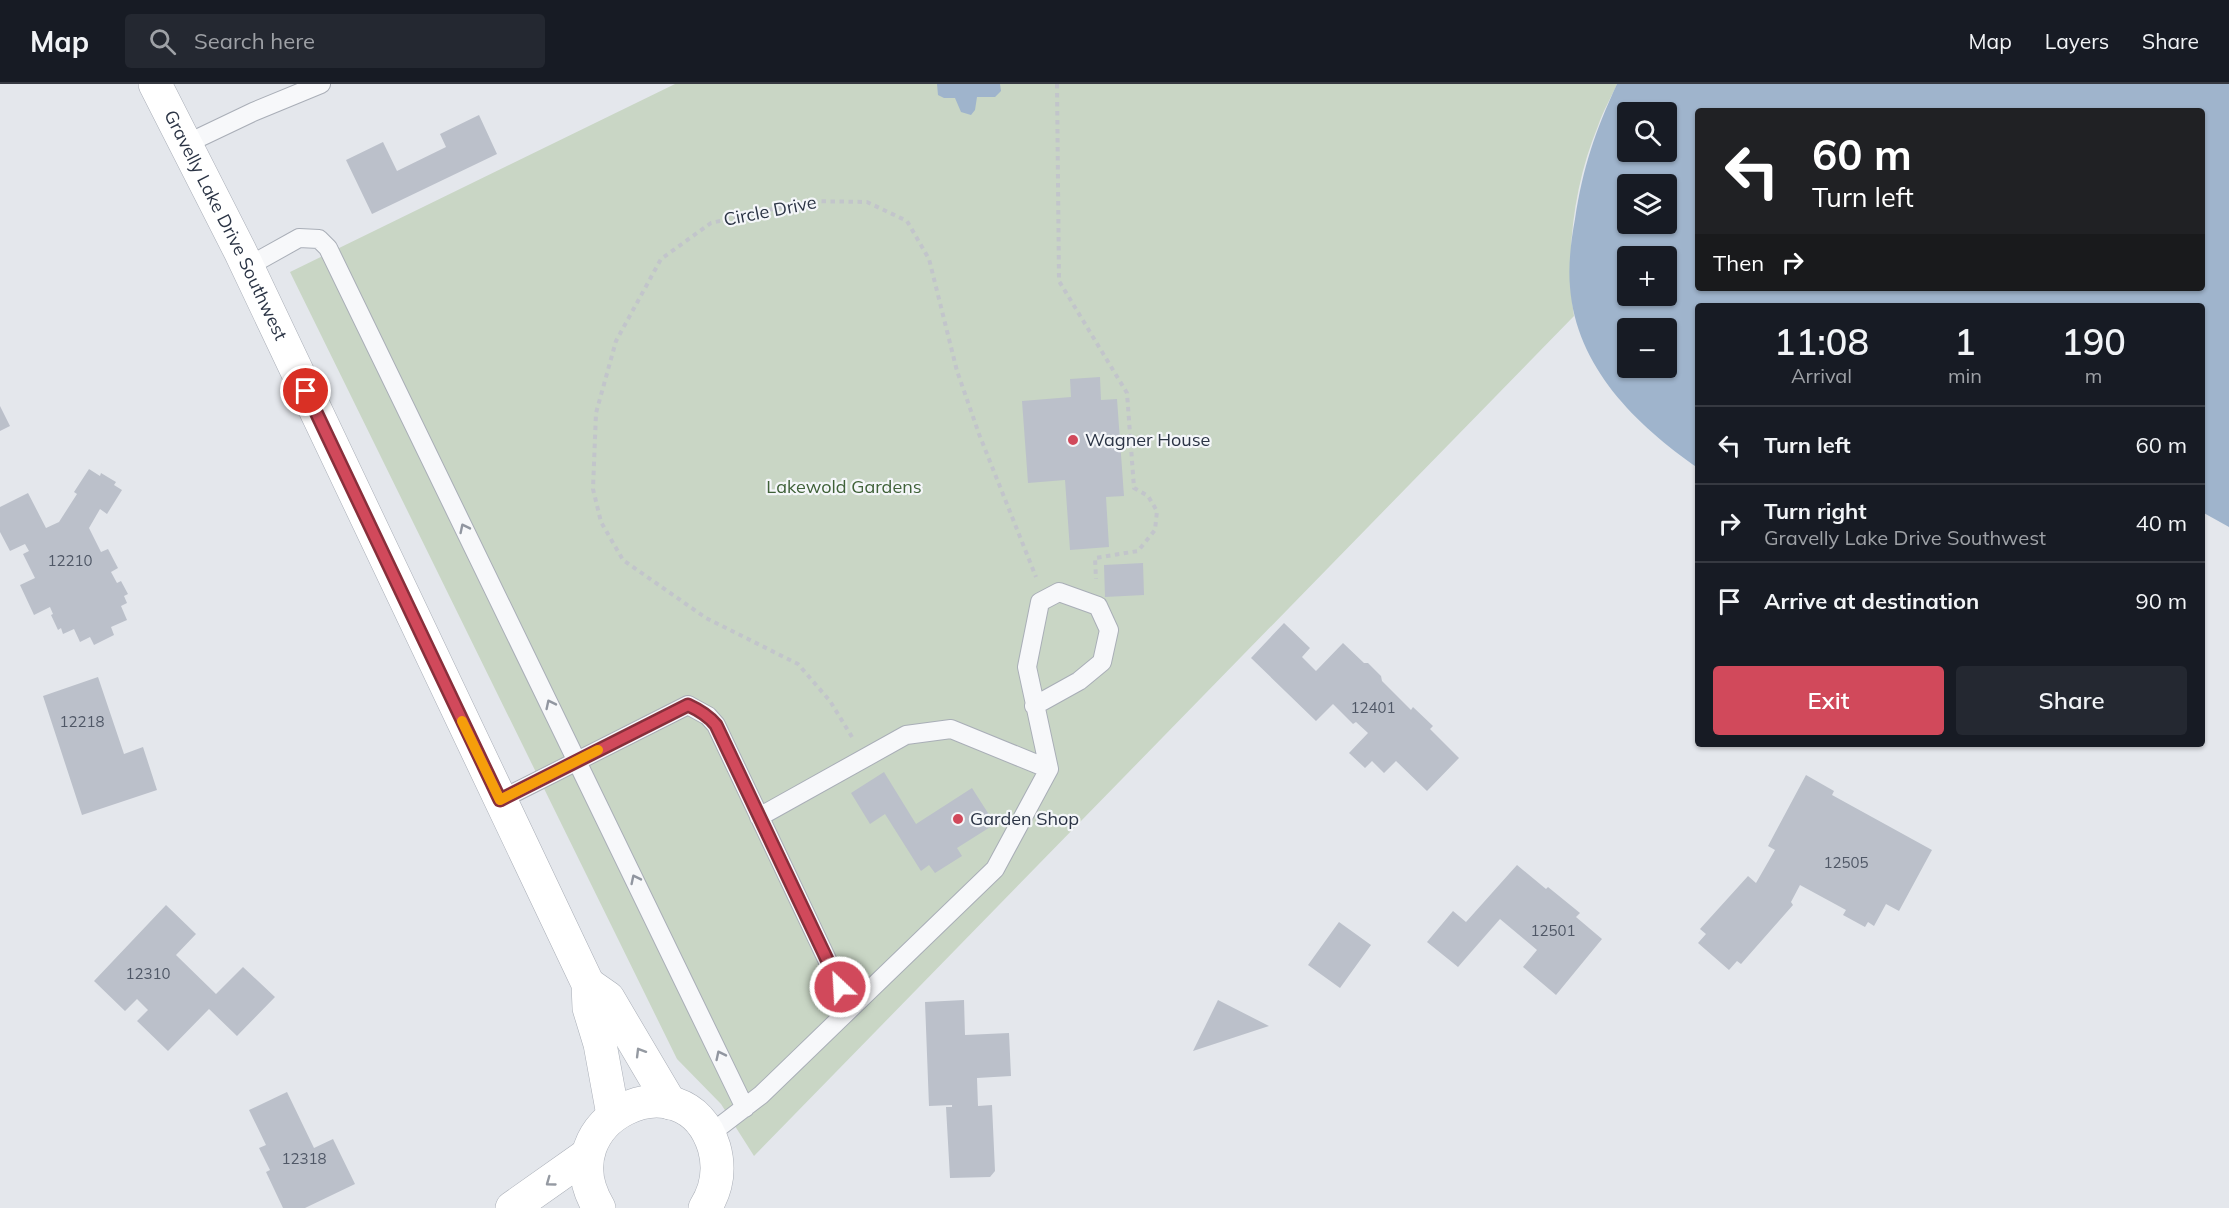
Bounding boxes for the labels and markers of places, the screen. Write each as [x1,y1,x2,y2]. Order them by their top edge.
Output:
pin [280,365,331,416]
place label: Wagner House [1085,428,1210,451]
marker: Wagner House [1066,433,1080,447]
place label: Garden Shop [970,807,1079,830]
marker: Garden Shop [951,812,965,826]

